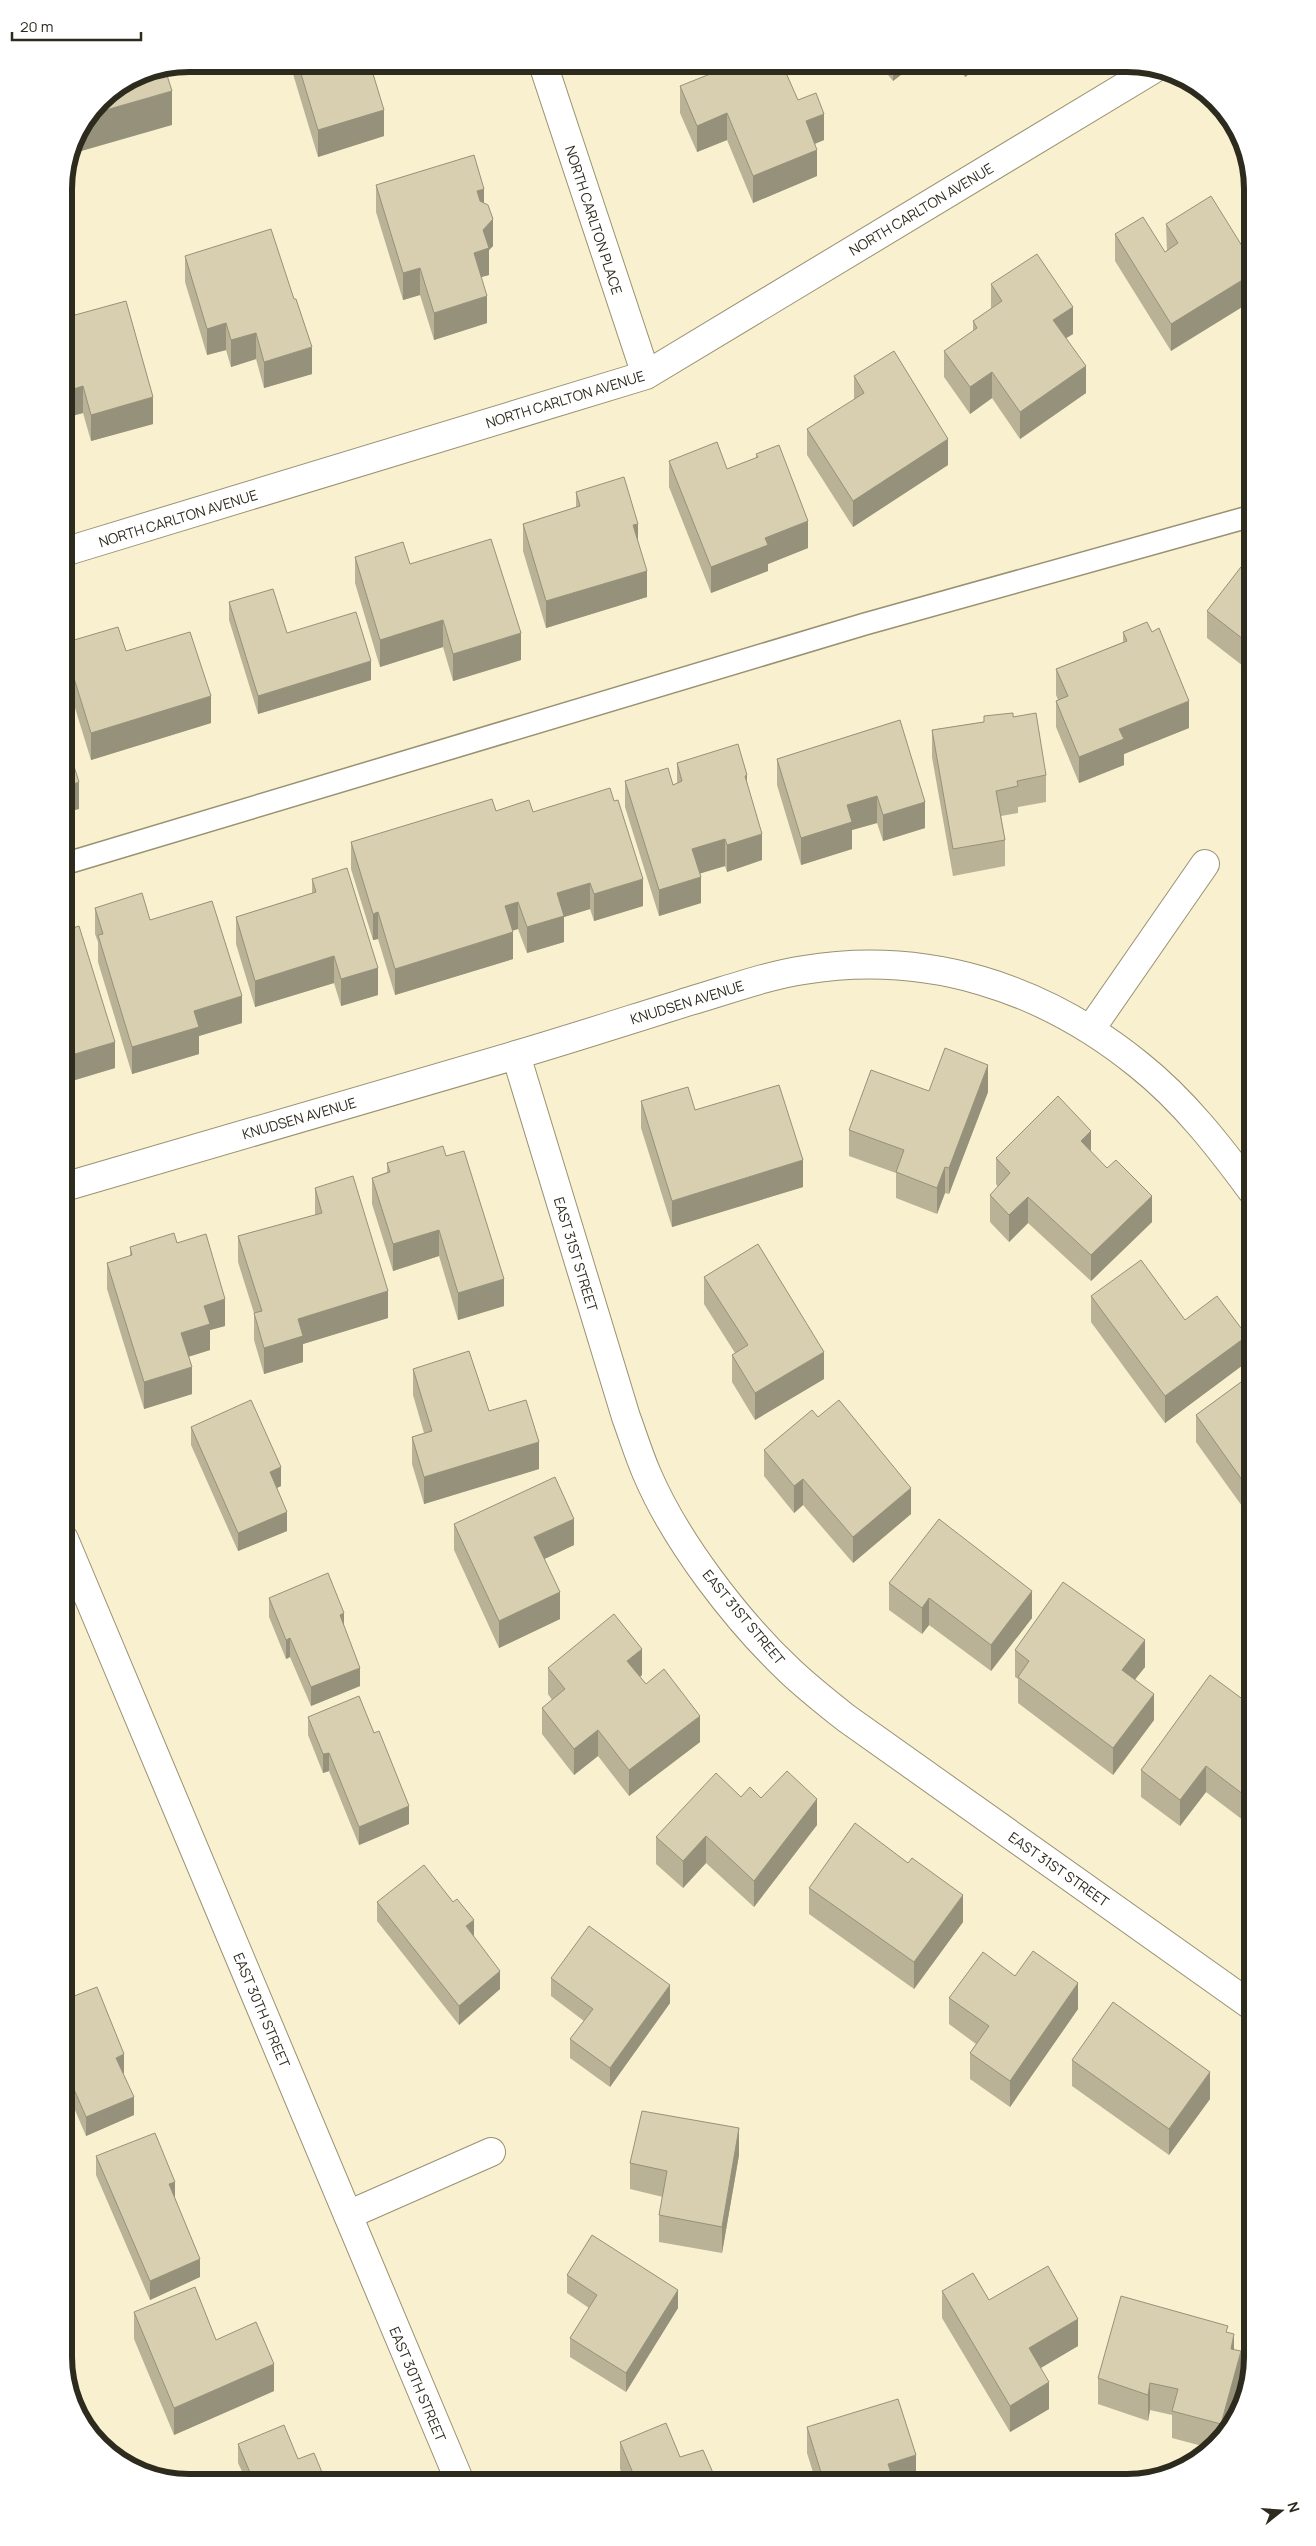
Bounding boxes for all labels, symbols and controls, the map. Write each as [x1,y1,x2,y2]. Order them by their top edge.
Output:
scale bar [12,10,141,42]
text: 20 m [20,16,53,37]
street label: NORTH CARLTON PLACE [561,143,627,297]
street label: NORTH CARLTON AVENUE [845,158,997,260]
street label: NORTH CARLTON AVENUE [483,366,647,432]
street label: NORTH CARLTON AVENUE [96,485,260,551]
street label: KNUDSEN AVENUE [628,976,746,1028]
street label: KNUDSEN AVENUE [240,1093,358,1143]
street label: EAST 31ST STREET [550,1195,603,1314]
street label: EAST 31ST STREET [699,1565,790,1669]
street label: EAST 31ST STREET [1005,1827,1114,1911]
street label: EAST 30TH STREET [229,1950,295,2071]
street label: EAST 30TH STREET [385,2324,451,2445]
north arrow [1256,2486,1306,2536]
text: N [1283,2499,1304,2515]

